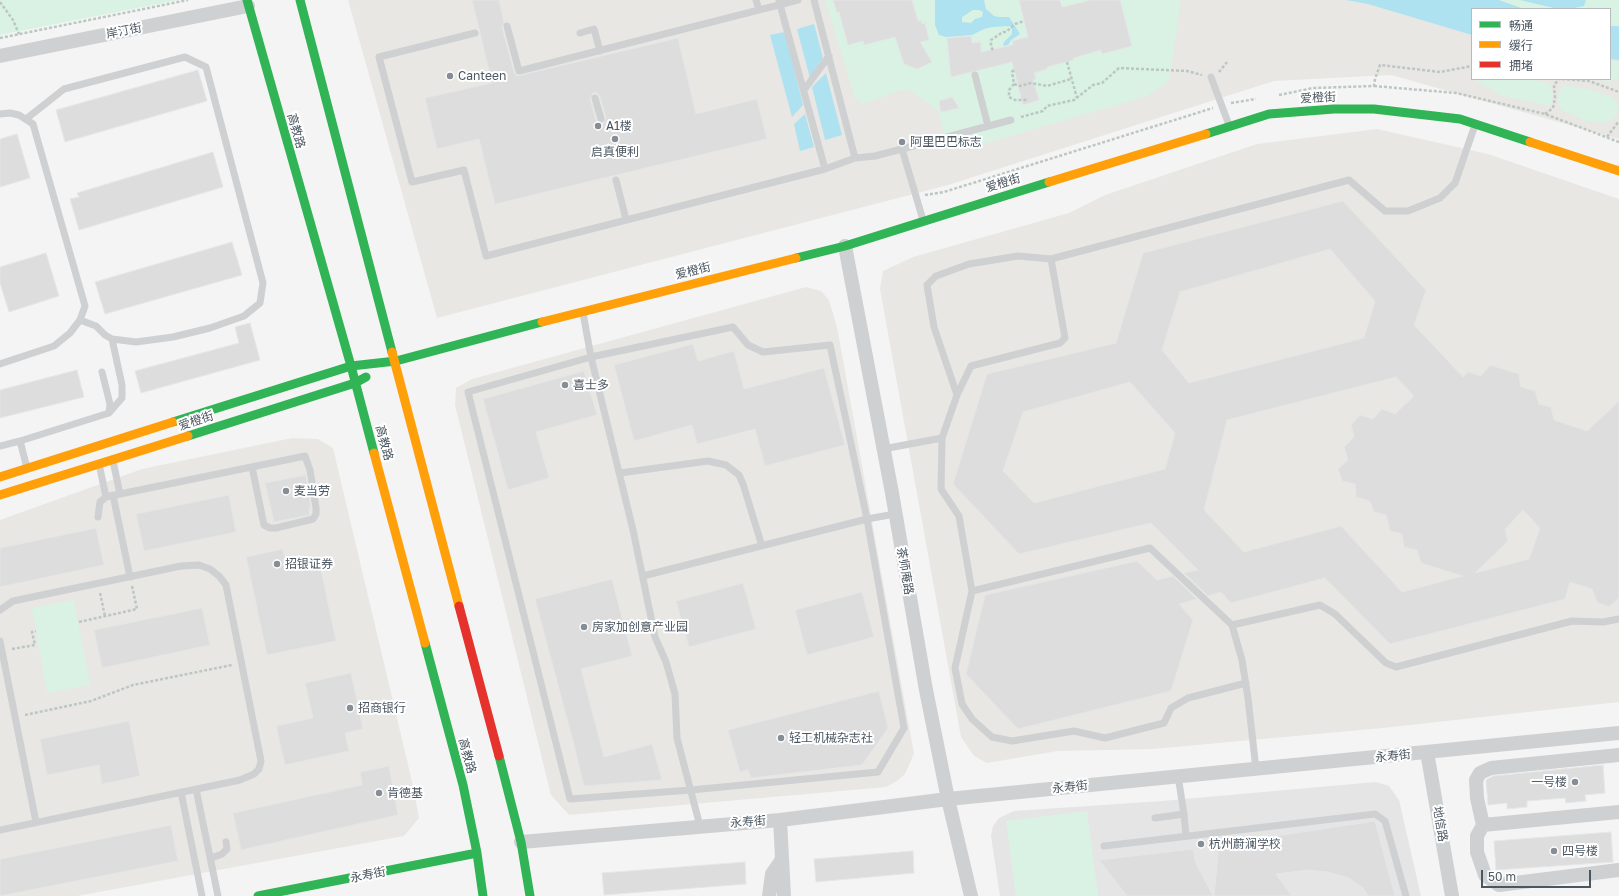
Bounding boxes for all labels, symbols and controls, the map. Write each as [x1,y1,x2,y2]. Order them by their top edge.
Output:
legend [1471,8,1611,80]
text: 畅通 [1509,18,1533,33]
street label: 岸汀街 [105,20,143,42]
text: 缓行 [1509,38,1533,53]
text: 拥堵 [1509,58,1533,73]
place label: Canteen [458,69,506,83]
marker: Canteen [445,71,455,81]
street label: 爱橙街 [1300,90,1336,106]
street label: 高教路 [284,112,308,150]
place label: A1楼 [606,119,632,133]
marker: A1楼 [593,121,603,131]
marker: 启真便利 [610,134,620,144]
place label: 阿里巴巴标志 [910,135,982,149]
marker: 阿里巴巴标志 [897,137,907,147]
place label: 启真便利 [591,145,639,159]
street label: 爱橙街 [984,171,1022,195]
street label: 爱橙街 [674,260,712,282]
place label: 喜士多 [573,378,609,392]
marker: 喜士多 [560,380,570,390]
street label: 爱橙街 [177,409,215,433]
street label: 高教路 [372,424,396,462]
place label: 麦当劳 [294,484,330,498]
marker: 麦当劳 [281,486,291,496]
street label: 茶师庵路 [894,546,916,596]
place label: 招银证券 [285,557,333,571]
marker: 招银证券 [272,559,282,569]
place label: 房家加创意产业园 [592,620,688,634]
marker: 房家加创意产业园 [579,622,589,632]
place label: 招商银行 [358,701,406,715]
marker: 招商银行 [345,703,355,713]
place label: 轻工机械杂志社 [789,731,873,745]
marker: 轻工机械杂志社 [776,733,786,743]
street label: 高教路 [455,737,479,775]
street label: 永寿街 [1374,747,1412,765]
place label: 一号楼 [1531,775,1567,789]
marker: 一号楼 [1570,777,1580,787]
street label: 永寿街 [1051,778,1089,796]
place label: 肯德基 [387,786,423,800]
marker: 肯德基 [374,788,384,798]
street label: 地信路 [1430,805,1450,843]
street label: 永寿街 [730,814,766,830]
place label: 杭州蔚澜学校 [1209,837,1281,851]
marker: 杭州蔚澜学校 [1196,839,1206,849]
place label: 四号楼 [1562,844,1598,858]
marker: 四号楼 [1549,846,1559,856]
scale bar [1483,862,1593,888]
street label: 永寿街 [349,864,387,886]
text: 50 m [1488,869,1516,884]

